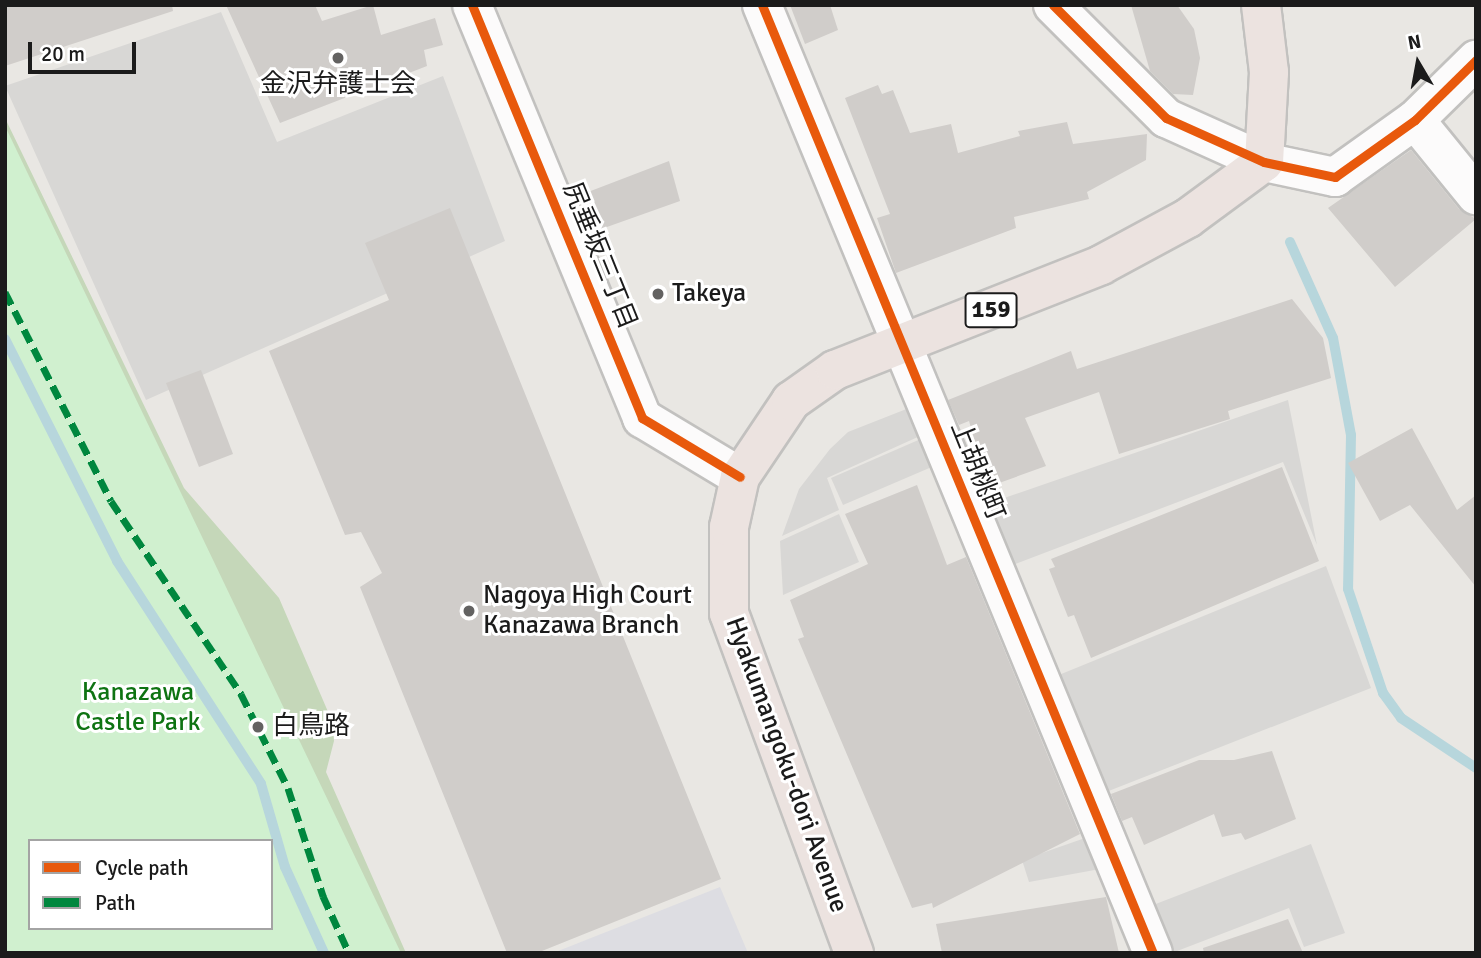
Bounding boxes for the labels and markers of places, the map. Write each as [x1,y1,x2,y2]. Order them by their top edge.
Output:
marker: 金沢弁護士会 [330,50,346,66]
place label: 金沢弁護士会 [260,69,416,101]
place label: Takeya [672,278,746,310]
marker: Takeya [650,286,666,302]
place label: Nagoya High Court Kanazawa Branch [483,580,692,642]
marker: Nagoya High Court Kanazawa Branch [461,603,477,619]
place label: 白鳥路 [272,711,350,743]
marker: 白鳥路 [250,719,266,735]

